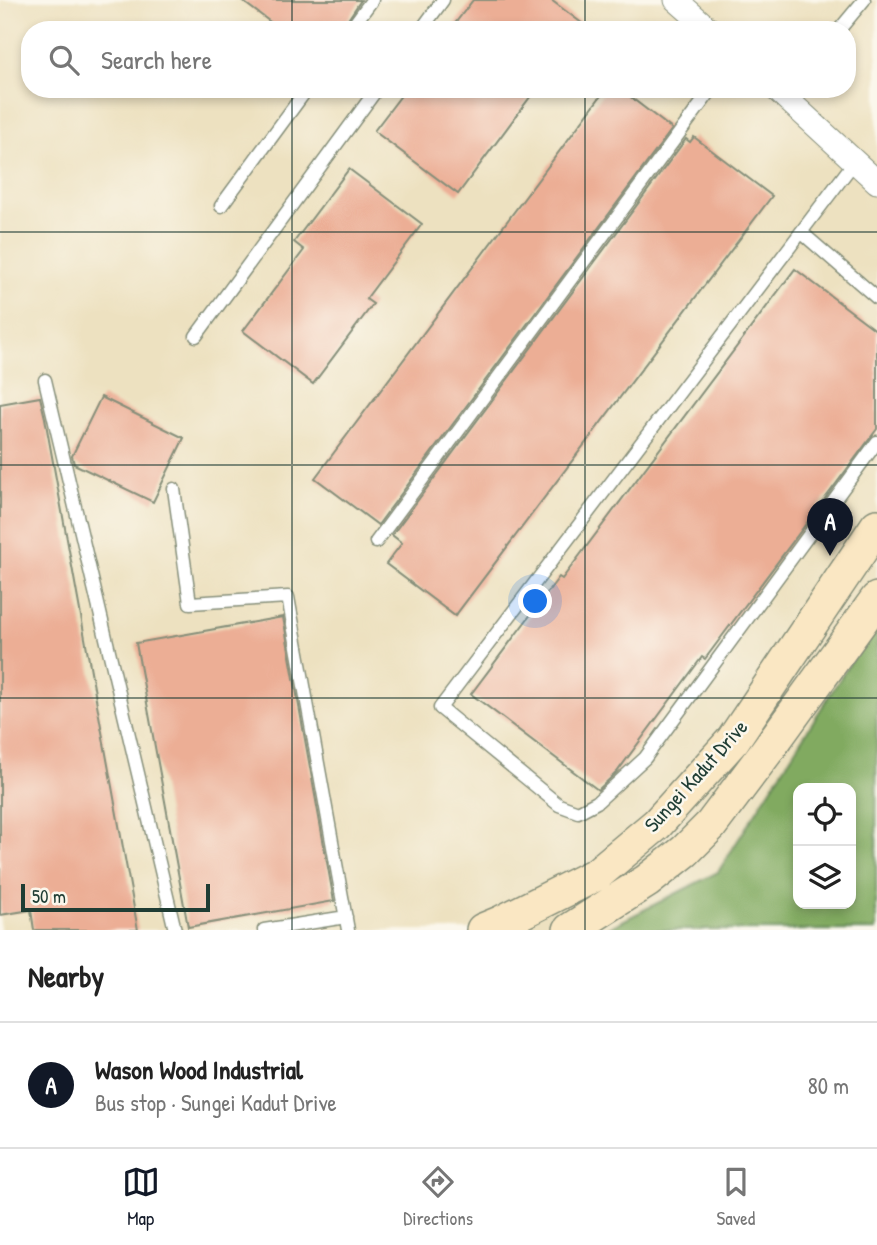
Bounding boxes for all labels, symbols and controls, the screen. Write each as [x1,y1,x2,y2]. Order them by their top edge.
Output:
search box [21,21,856,98]
icon: search [45,41,83,79]
text: Search here [101,42,212,77]
pin: A [807,498,853,556]
your location [518,584,552,618]
street label: Sungei Kadut Drive [637,713,754,838]
map controls [793,783,856,909]
button: locate [793,783,856,846]
button: layers [793,846,856,909]
scale bar [21,881,210,913]
text: 50 m [32,883,66,909]
text: Nearby [28,956,104,996]
text: Wason Wood Industrial [95,1052,303,1087]
text: A [45,1070,57,1101]
text: 80 m [808,1070,849,1101]
text: Bus stop · Sungei Kadut Drive [95,1087,337,1118]
tab: Map [122,1163,160,1231]
tab: Directions [403,1163,473,1231]
tab: Saved [717,1163,755,1231]

